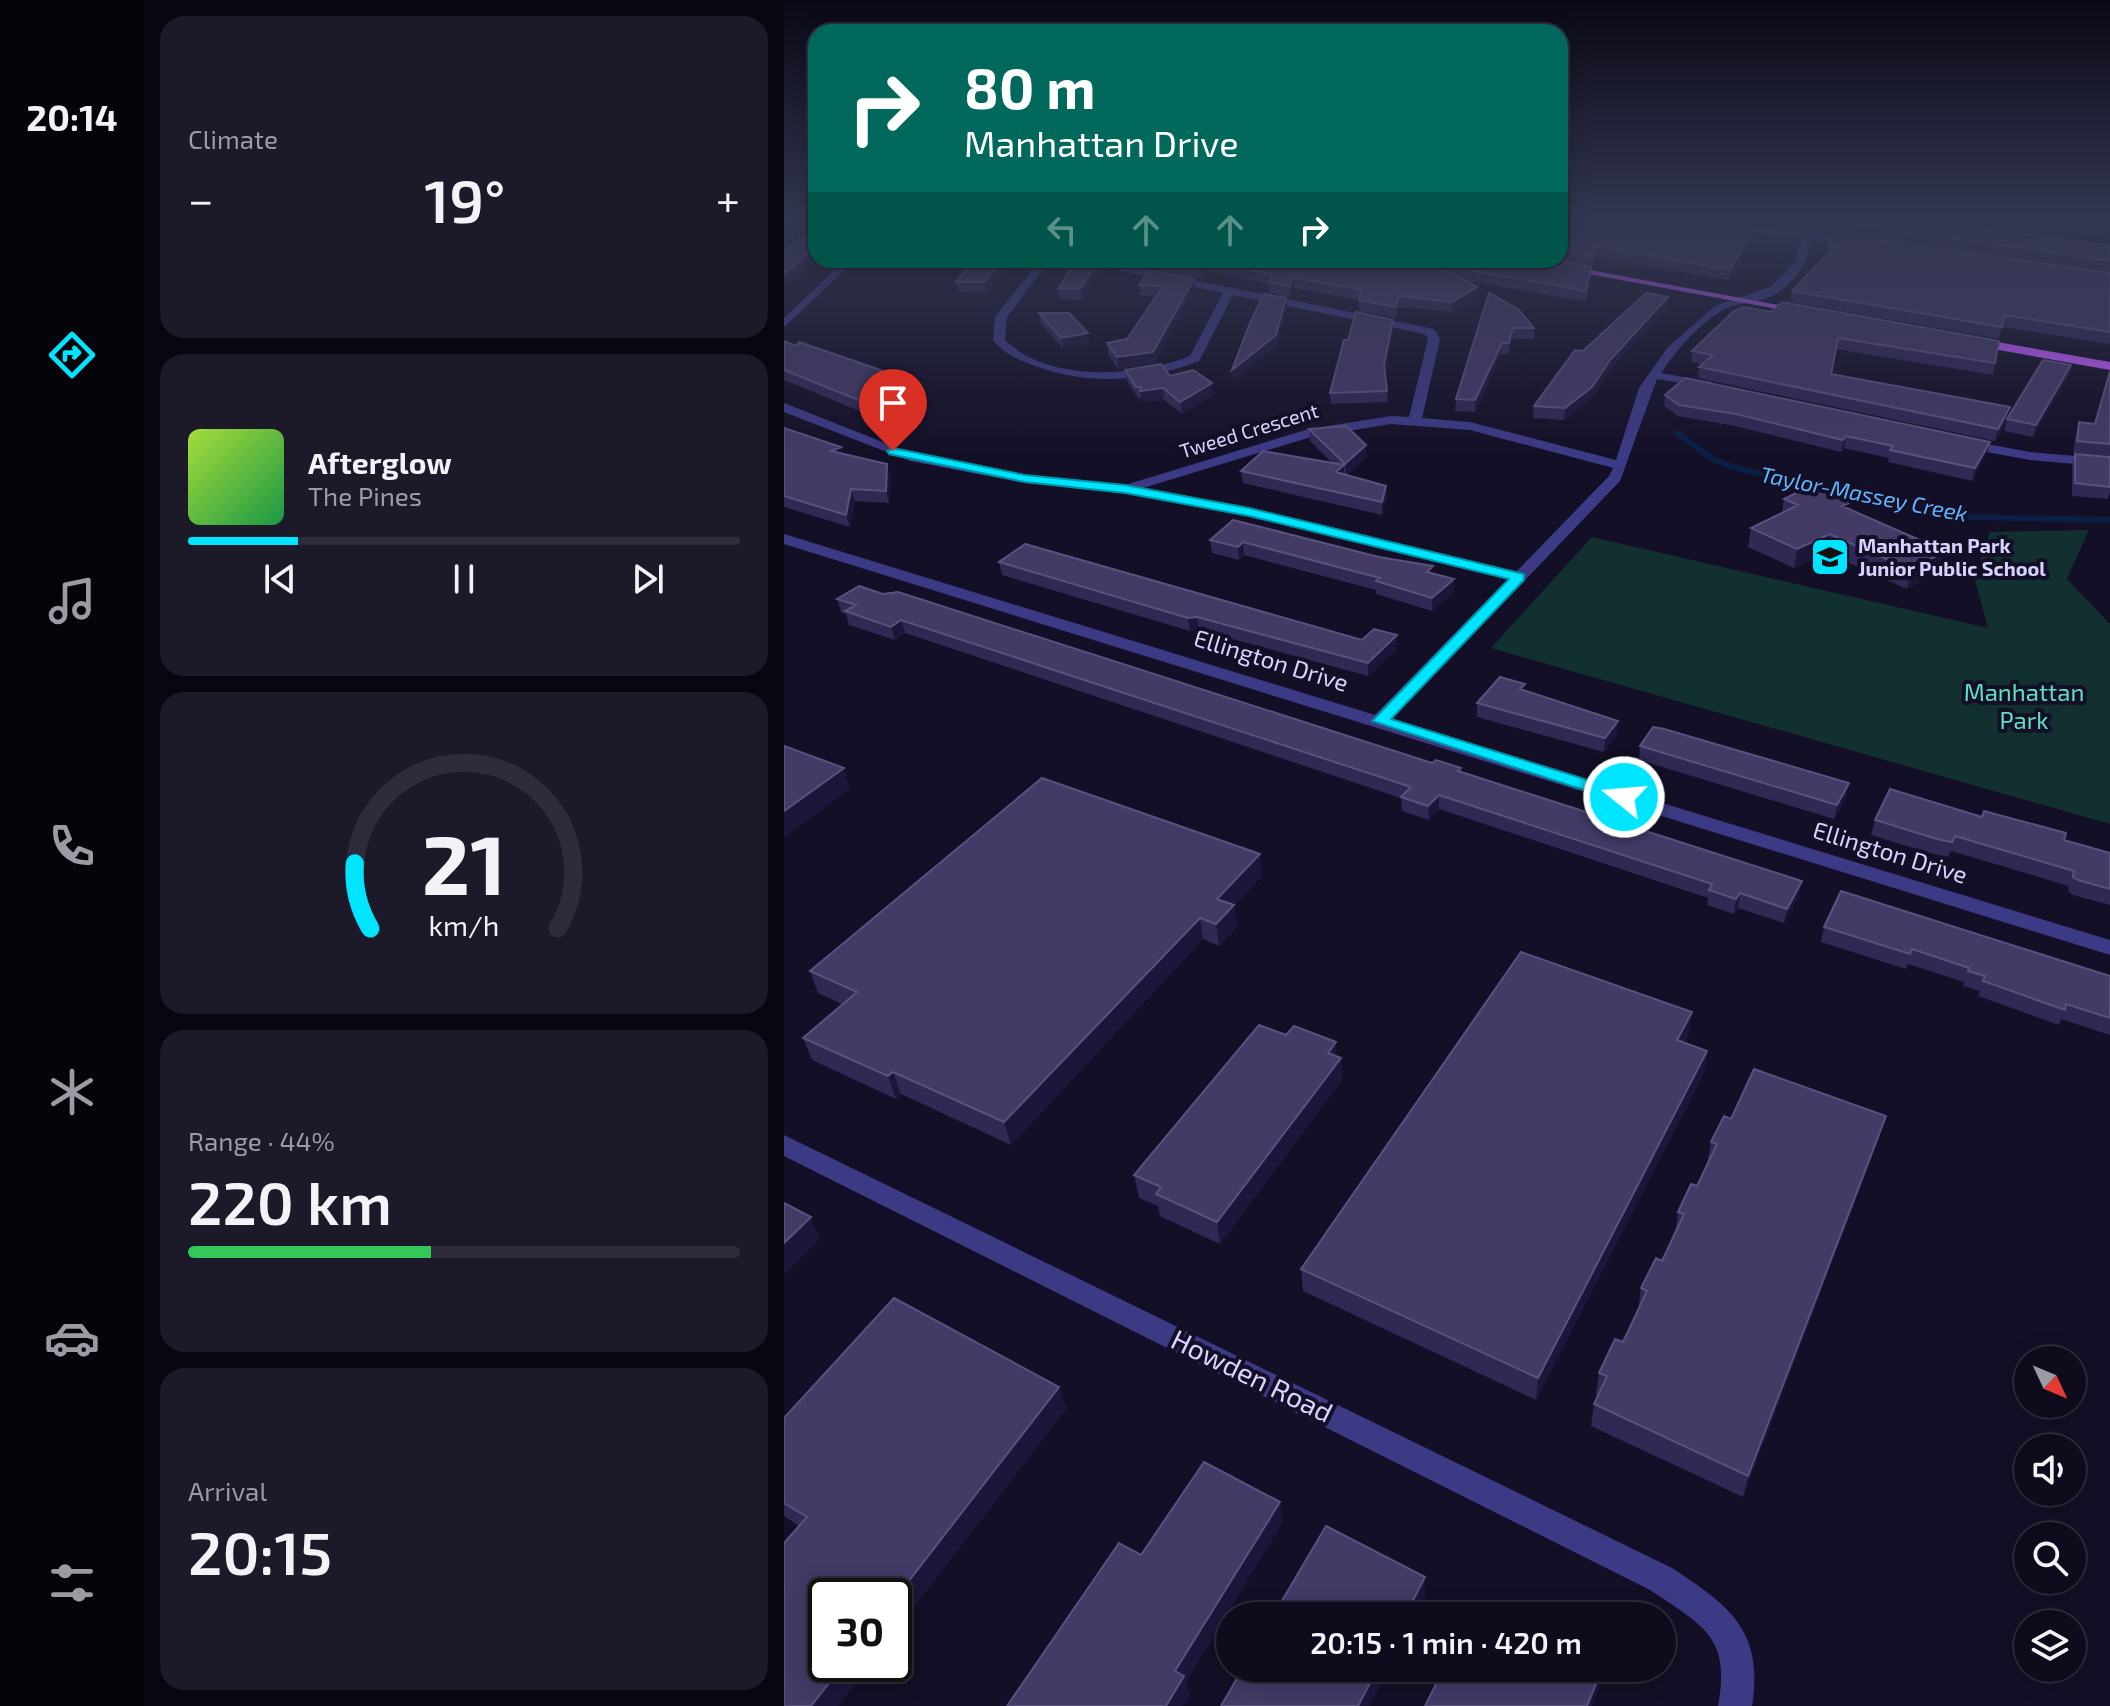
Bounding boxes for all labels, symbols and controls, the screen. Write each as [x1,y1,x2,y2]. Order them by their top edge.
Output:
text: 80 m [964,53,1096,120]
icon: right [832,56,936,160]
text: 20:14 [26,95,118,138]
text: Manhattan Drive [964,121,1239,164]
text: Climate [188,123,278,154]
text: 19° [424,163,505,235]
text: − [188,172,214,225]
text: + [716,172,740,225]
icon: left [1040,208,1084,252]
icon: ahead [1124,208,1168,252]
icon: ahead [1208,208,1252,252]
icon: right [1292,208,1336,252]
icon: directions [44,327,100,383]
pin [859,369,927,451]
icon: arrive [871,381,915,425]
street label: Tweed Crescent [1177,397,1321,463]
text: Afterglow [308,444,452,480]
water label: Taylor-Massey Creek [1758,460,1970,527]
text: The Pines [308,480,422,511]
place label: Manhattan Park Junior Public School [1858,533,2046,580]
school or university icon: Manhattan Park Junior Public School [1809,536,1851,578]
icon: previous [258,557,302,601]
icon: pause [442,557,486,601]
icon: next [626,557,670,601]
icon: music [44,573,100,629]
street label: Ellington Drive [1191,622,1352,697]
park label: Manhattan Park [1964,677,2084,734]
position arrow [1582,755,1666,839]
text: 21 [422,812,506,912]
street label: Ellington Drive [1810,814,1971,889]
icon: phone [44,818,100,874]
text: km/h [429,907,499,942]
icon: climate [44,1064,100,1120]
text: Range · 44% [188,1125,335,1156]
text: 220 km [188,1165,392,1237]
icon: car [44,1310,100,1366]
street label: Howden Road [1166,1321,1339,1429]
north arrow [2014,1346,2086,1418]
map controls [2014,1346,2086,1682]
button: sound [2014,1434,2086,1506]
text: Arrival [188,1475,267,1506]
text: 20:15 [188,1515,332,1587]
button: search [2014,1522,2086,1594]
icon: filters [44,1555,100,1611]
speed limit sign: 30 [808,1578,912,1682]
button: layers [2014,1610,2086,1682]
text: 20:15 · 1 min · 420 m [1310,1624,1582,1660]

